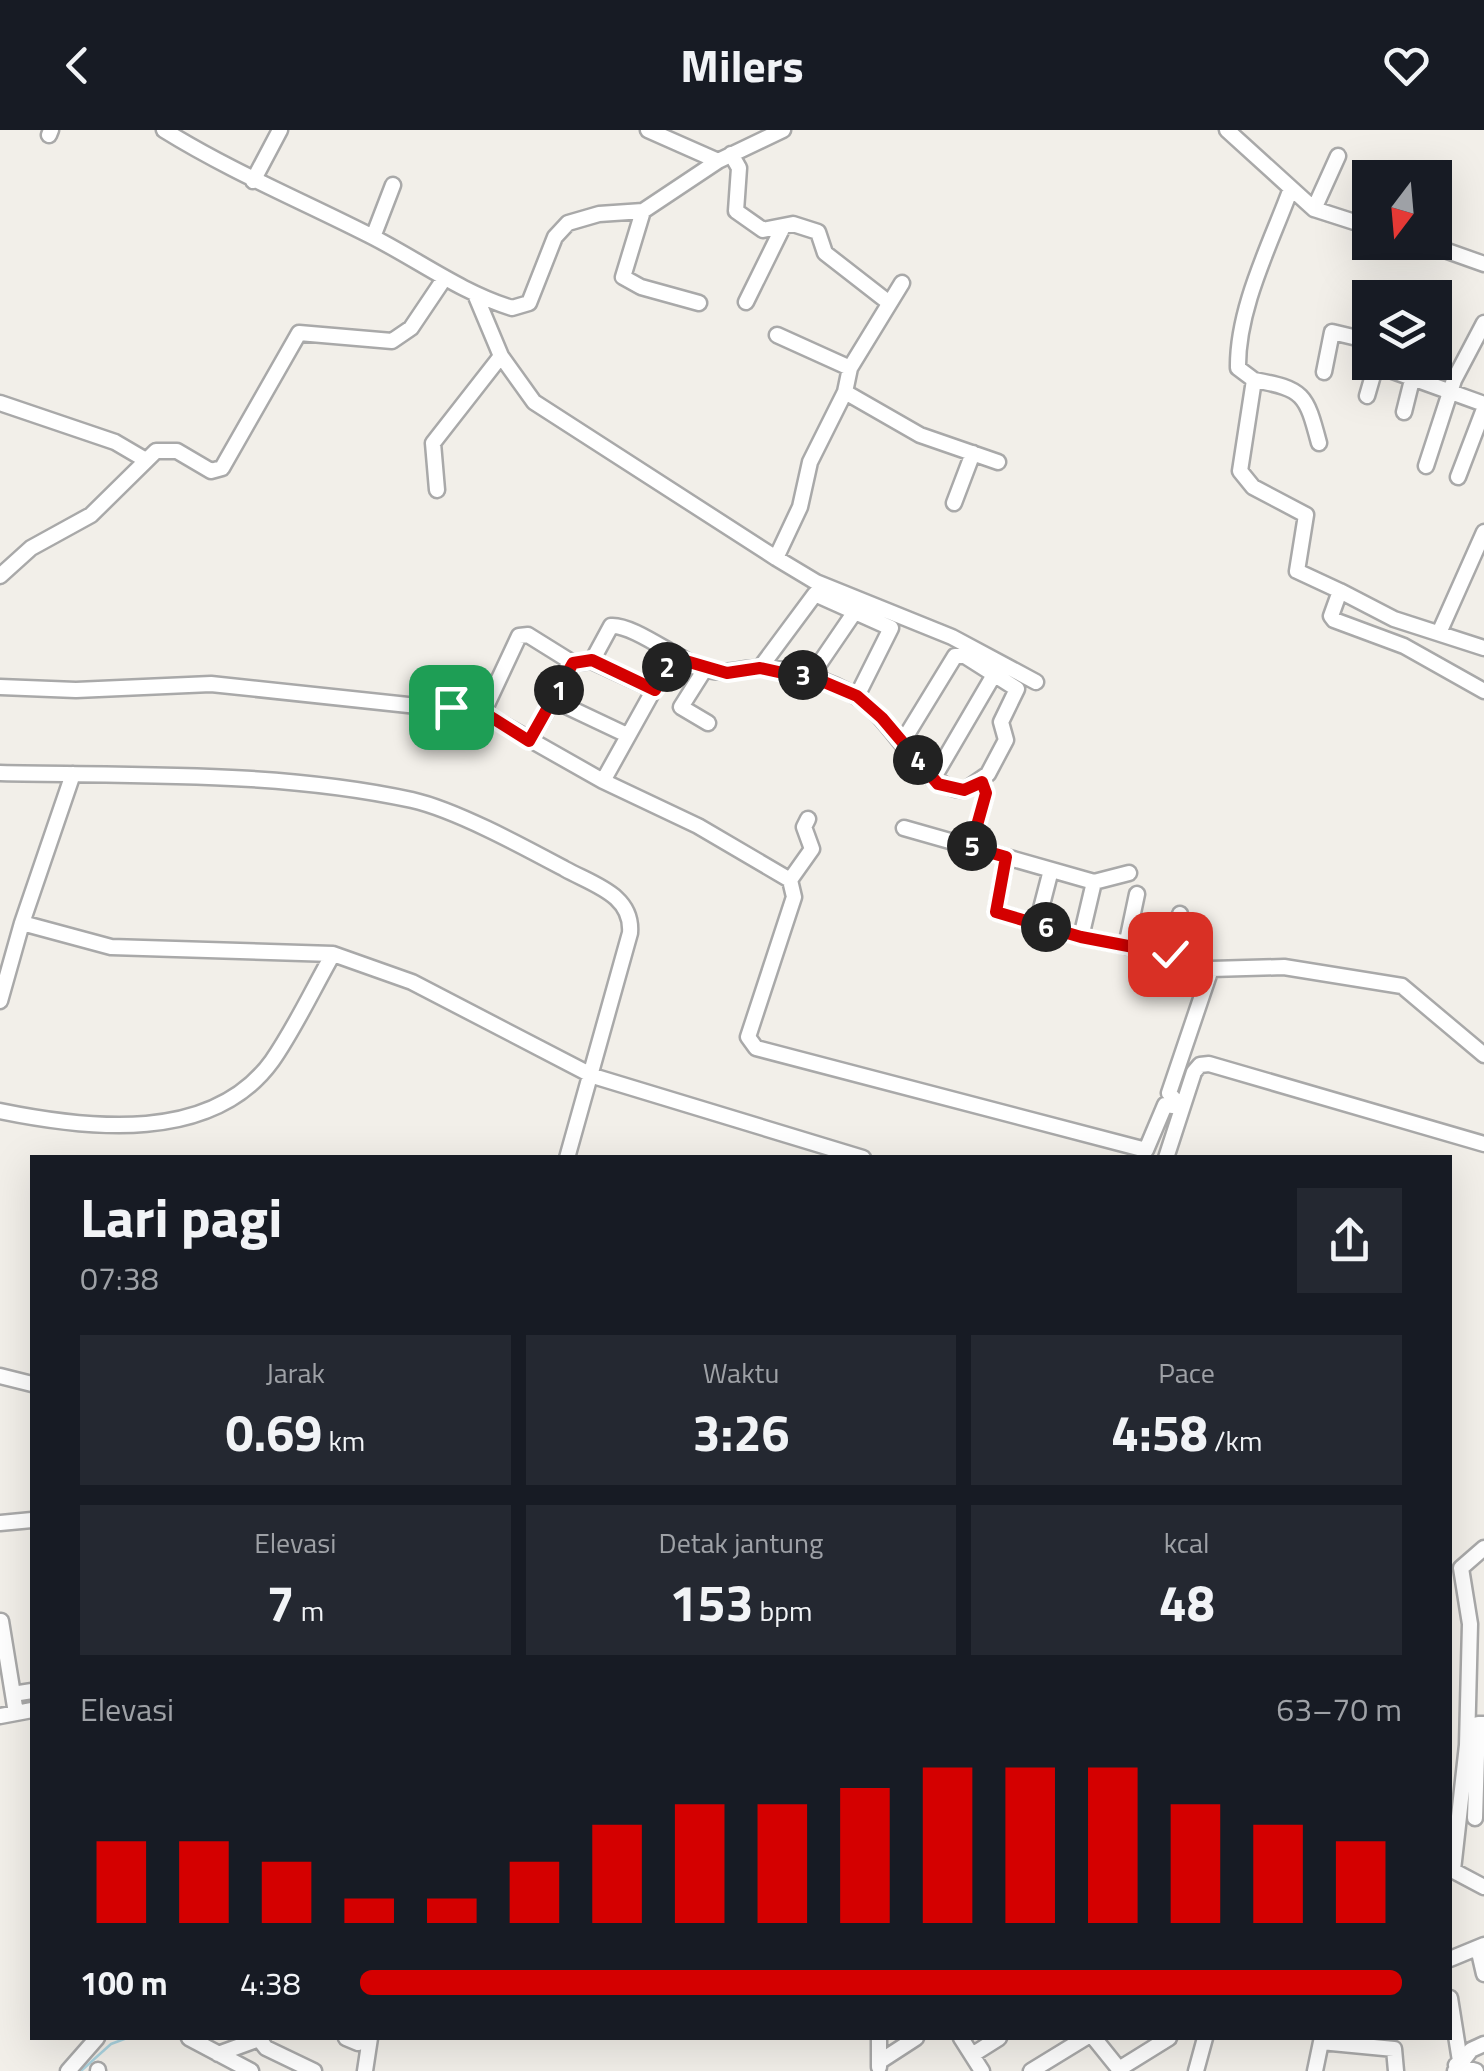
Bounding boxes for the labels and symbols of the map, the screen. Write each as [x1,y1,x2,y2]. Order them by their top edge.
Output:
north arrow [1352,160,1452,260]
pin: 2 [642,642,692,692]
pin: 3 [778,650,828,700]
pin [409,665,494,750]
pin: 1 [534,665,584,715]
pin: 4 [893,735,943,785]
pin: 5 [947,821,997,871]
pin: 6 [1021,902,1071,952]
pin [1128,912,1213,997]

